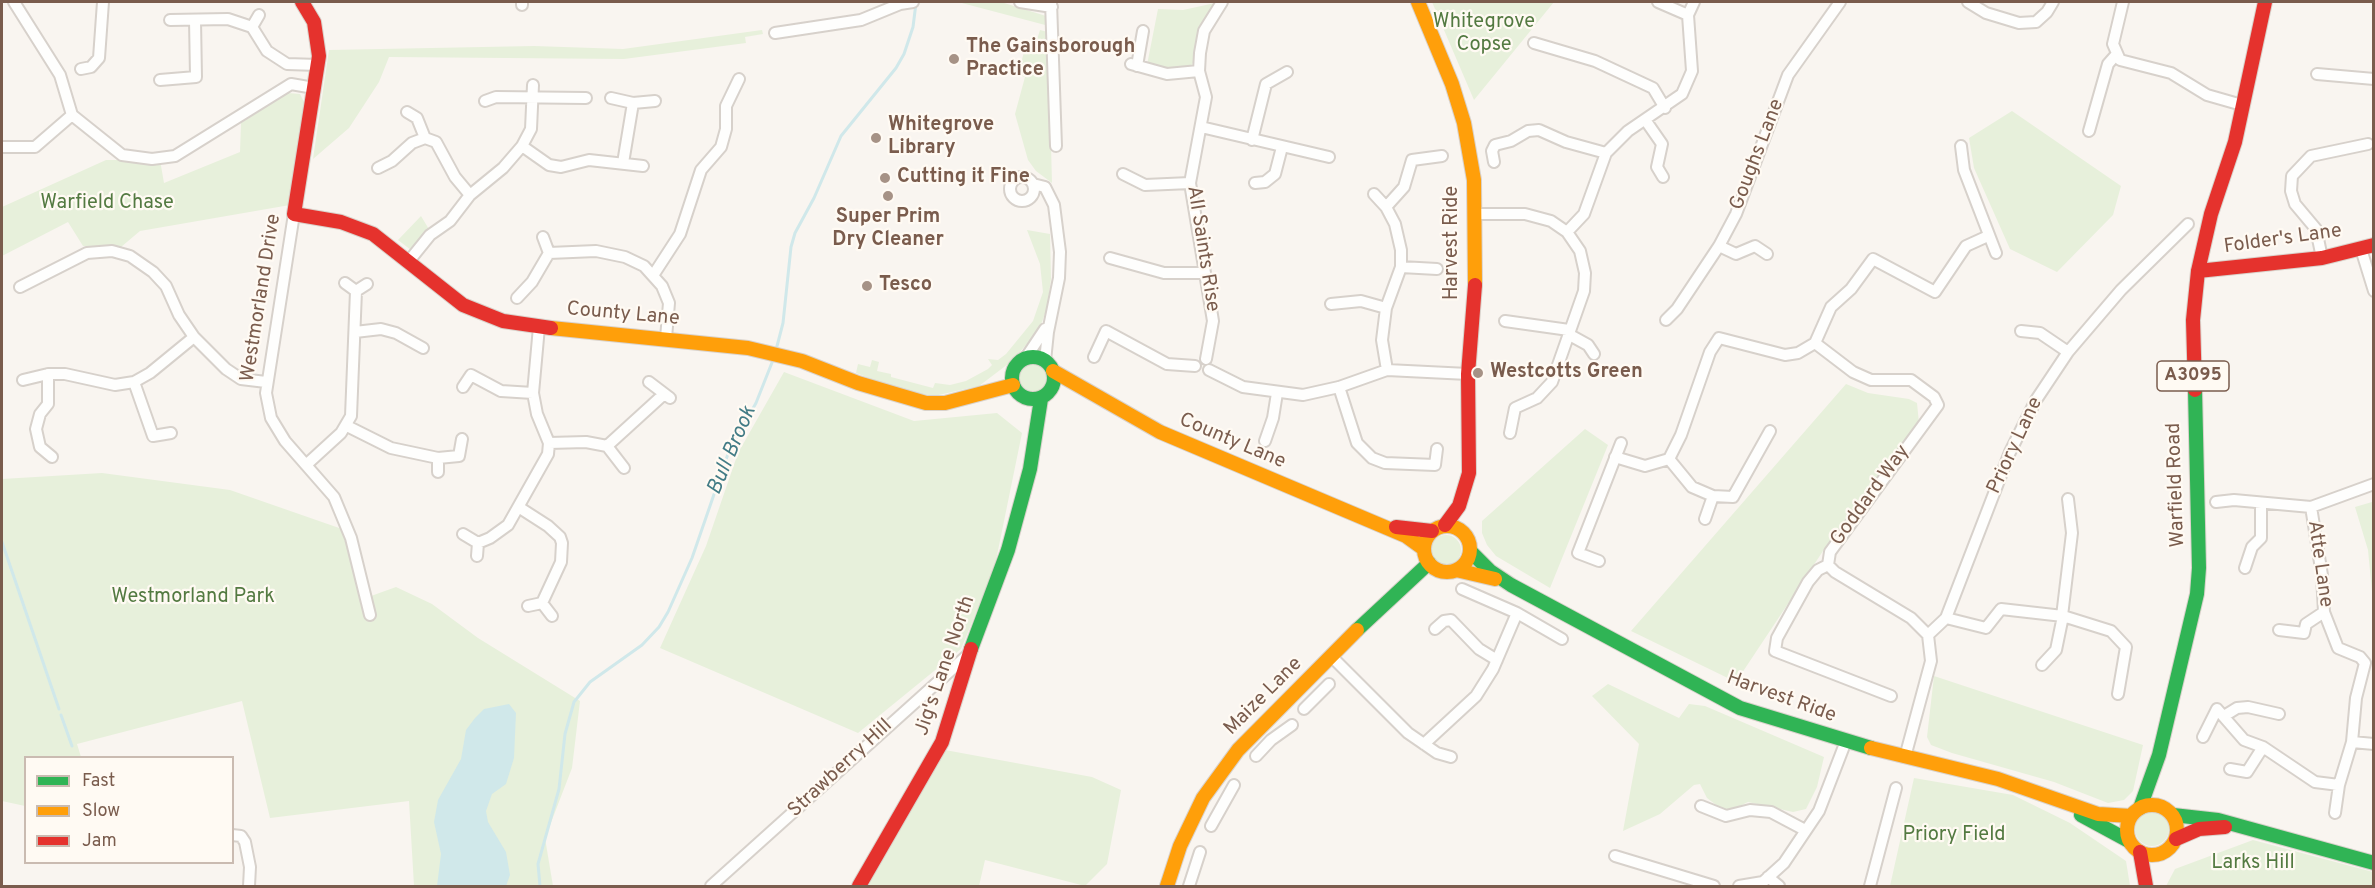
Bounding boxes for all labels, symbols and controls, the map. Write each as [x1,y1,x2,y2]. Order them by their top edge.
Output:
park label: Whitegrove Copse [1433,11,1535,58]
place label: The Gainsborough Practice [966,36,1135,83]
marker: The Gainsborough Practice [947,52,961,66]
street label: Goughs Lane [1726,96,1790,214]
place label: Whitegrove Library [888,114,994,161]
marker: Whitegrove Library [869,131,883,145]
place label: Cutting it Fine [897,166,1030,190]
marker: Cutting it Fine [878,171,892,185]
street label: All Saints Rise [1180,184,1224,314]
street label: Harvest Ride [1441,186,1465,300]
marker: Super Prim Dry Cleaner [881,189,895,203]
park label: Warfield Chase [40,192,174,216]
place label: Super Prim Dry Cleaner [832,206,944,253]
street label: Westmorland Drive [237,212,287,384]
street label: Folder's Lane [2223,220,2343,260]
place label: Tesco [879,274,932,298]
marker: Tesco [860,279,874,293]
street label: County Lane [566,298,680,332]
place label: Westcotts Green [1490,361,1643,385]
road number: A3095 [2157,361,2229,391]
marker: Westcotts Green [1471,366,1485,380]
street label: Priory Lane [1983,394,2049,498]
water label: Bull Brook [703,403,763,499]
street label: County Lane [1175,409,1289,475]
street label: Warfield Road [2163,422,2191,548]
street label: Goddard Way [1826,441,1916,551]
street label: Atte Lane [2301,519,2337,609]
park label: Westmorland Park [111,586,275,610]
street label: Jig's Lane North [911,593,981,739]
street label: Maize Lane [1220,653,1308,741]
street label: Harvest Ride [1723,667,1839,729]
street label: Strawberry Hill [784,715,898,823]
legend [24,756,234,864]
text: Fast [82,770,115,793]
text: Slow [82,800,120,823]
park label: Priory Field [1902,824,2006,848]
text: Jam [82,830,117,853]
park label: Larks Hill [2211,852,2295,876]

